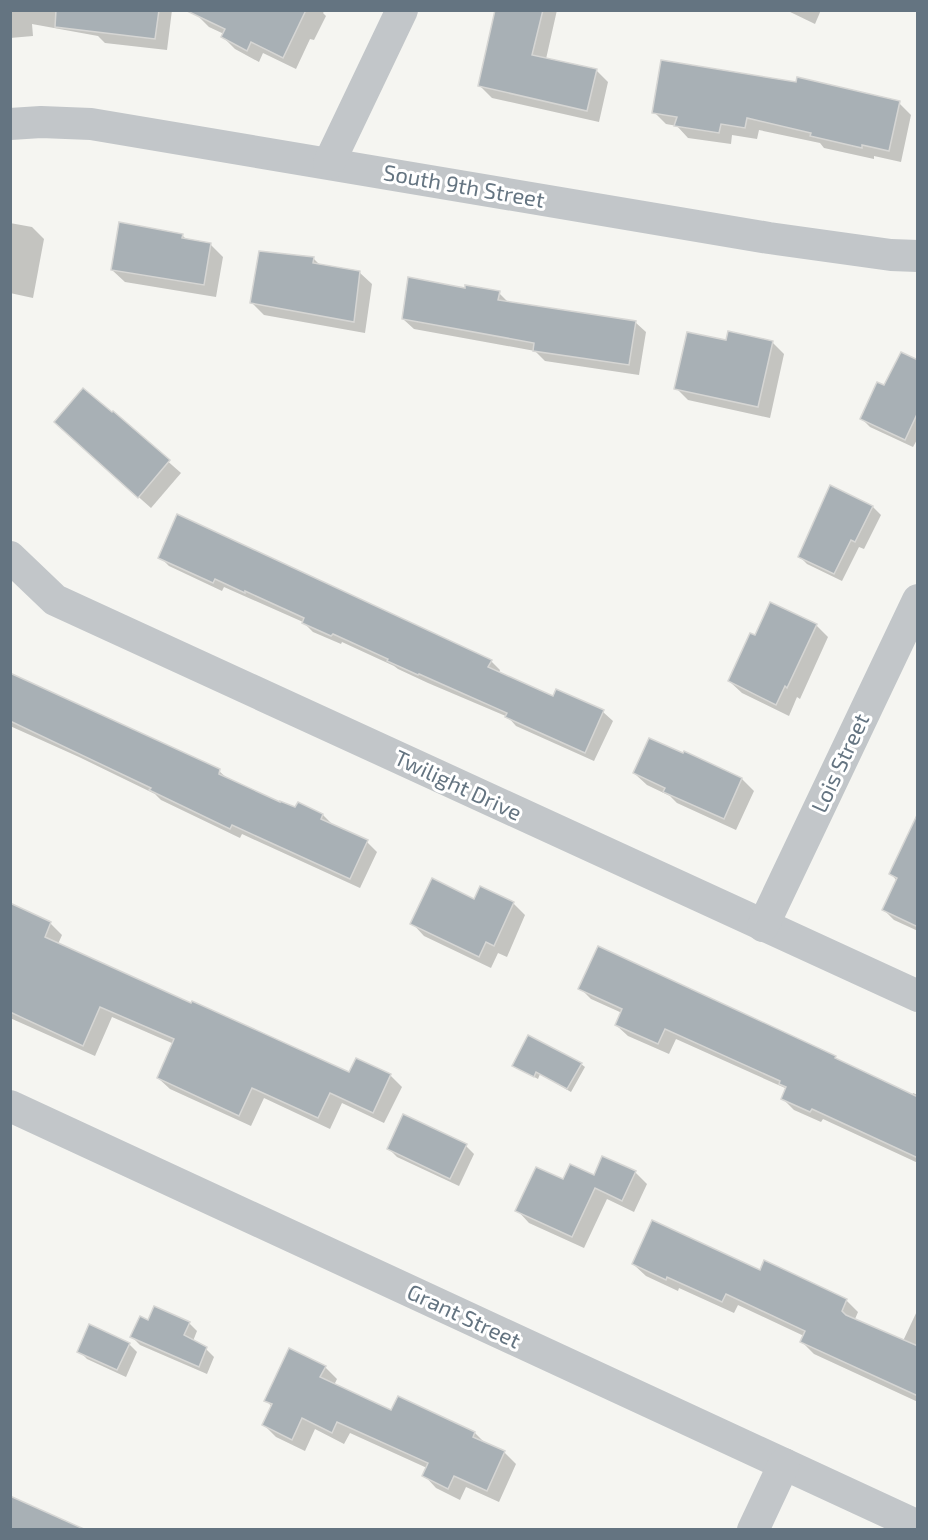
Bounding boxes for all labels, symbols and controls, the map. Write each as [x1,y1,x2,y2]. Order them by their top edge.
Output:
street label: South 9th Street [382,158,547,212]
street label: Lois Street [805,709,873,816]
street label: Twilight Drive [391,743,526,825]
street label: Grant Street [404,1278,525,1353]

